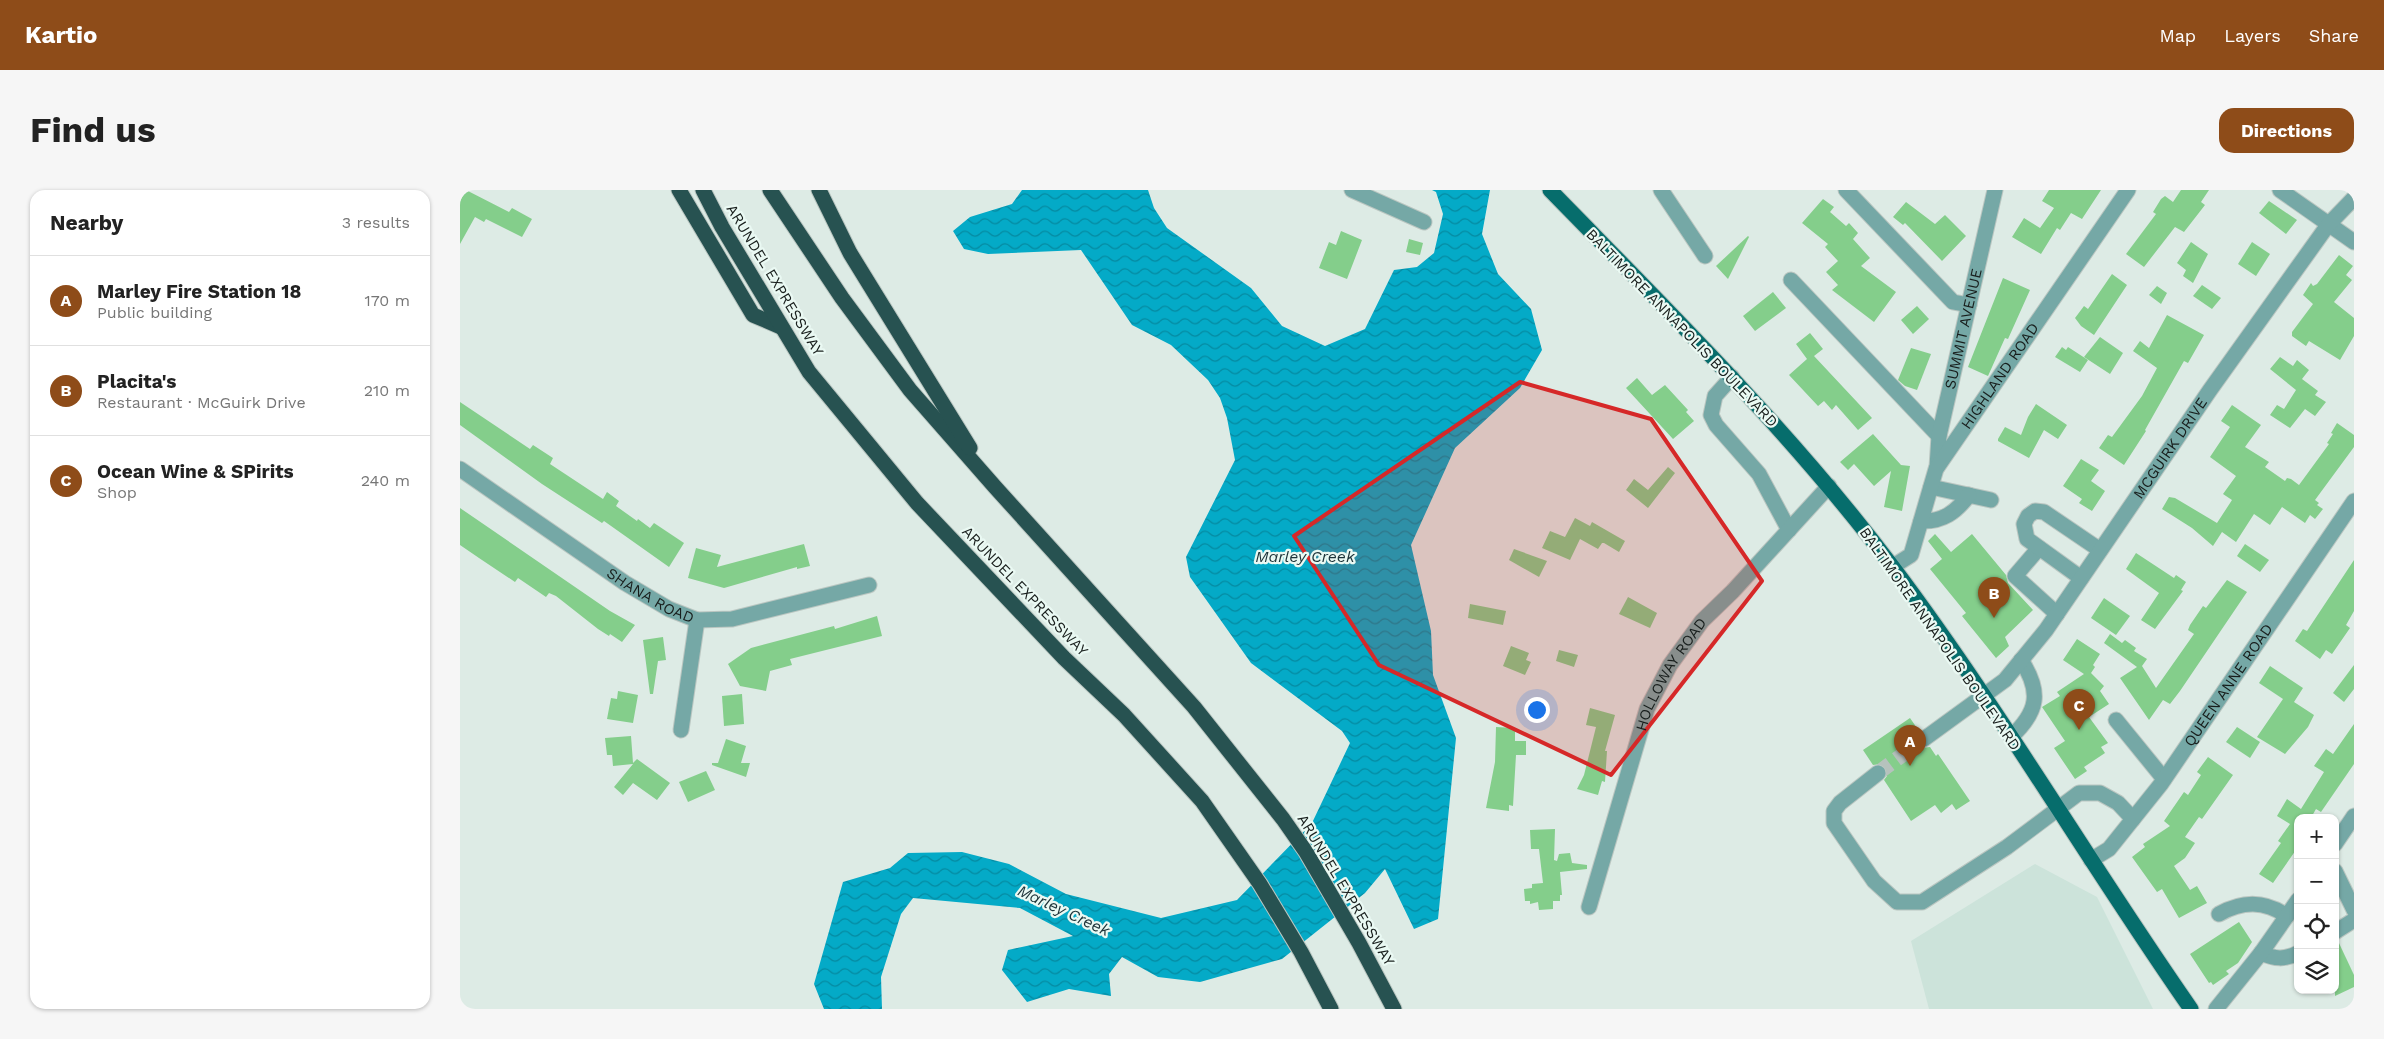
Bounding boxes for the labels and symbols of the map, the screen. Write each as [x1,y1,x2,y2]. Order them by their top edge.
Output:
street label: ARUNDEL EXPRESSWAY [723,201,828,359]
street label: BALTIMORE ANNAPOLIS BOULEVARD [1582,225,1782,431]
street label: SUMMIT AVENUE [1941,267,1986,391]
street label: HIGHLAND ROAD [1957,319,2043,432]
street label: MCGUIRK DRIVE [2129,394,2211,502]
street label: ARUNDEL EXPRESSWAY [958,522,1092,660]
street label: BALTIMORE ANNAPOLIS BOULEVARD [1856,524,2024,754]
water label: Marley Creek [1255,547,1356,566]
street label: SHANA ROAD [603,564,697,627]
pin: B [1978,577,2010,618]
street label: HOLLOWAY ROAD [1632,614,1710,733]
street label: QUEEN ANNE ROAD [2180,620,2277,750]
pin: C [2063,689,2095,730]
your location [1524,697,1550,723]
pin: A [1894,725,1926,766]
street label: ARUNDEL EXPRESSWAY [1294,811,1399,969]
water label: Marley Creek [1015,881,1114,941]

